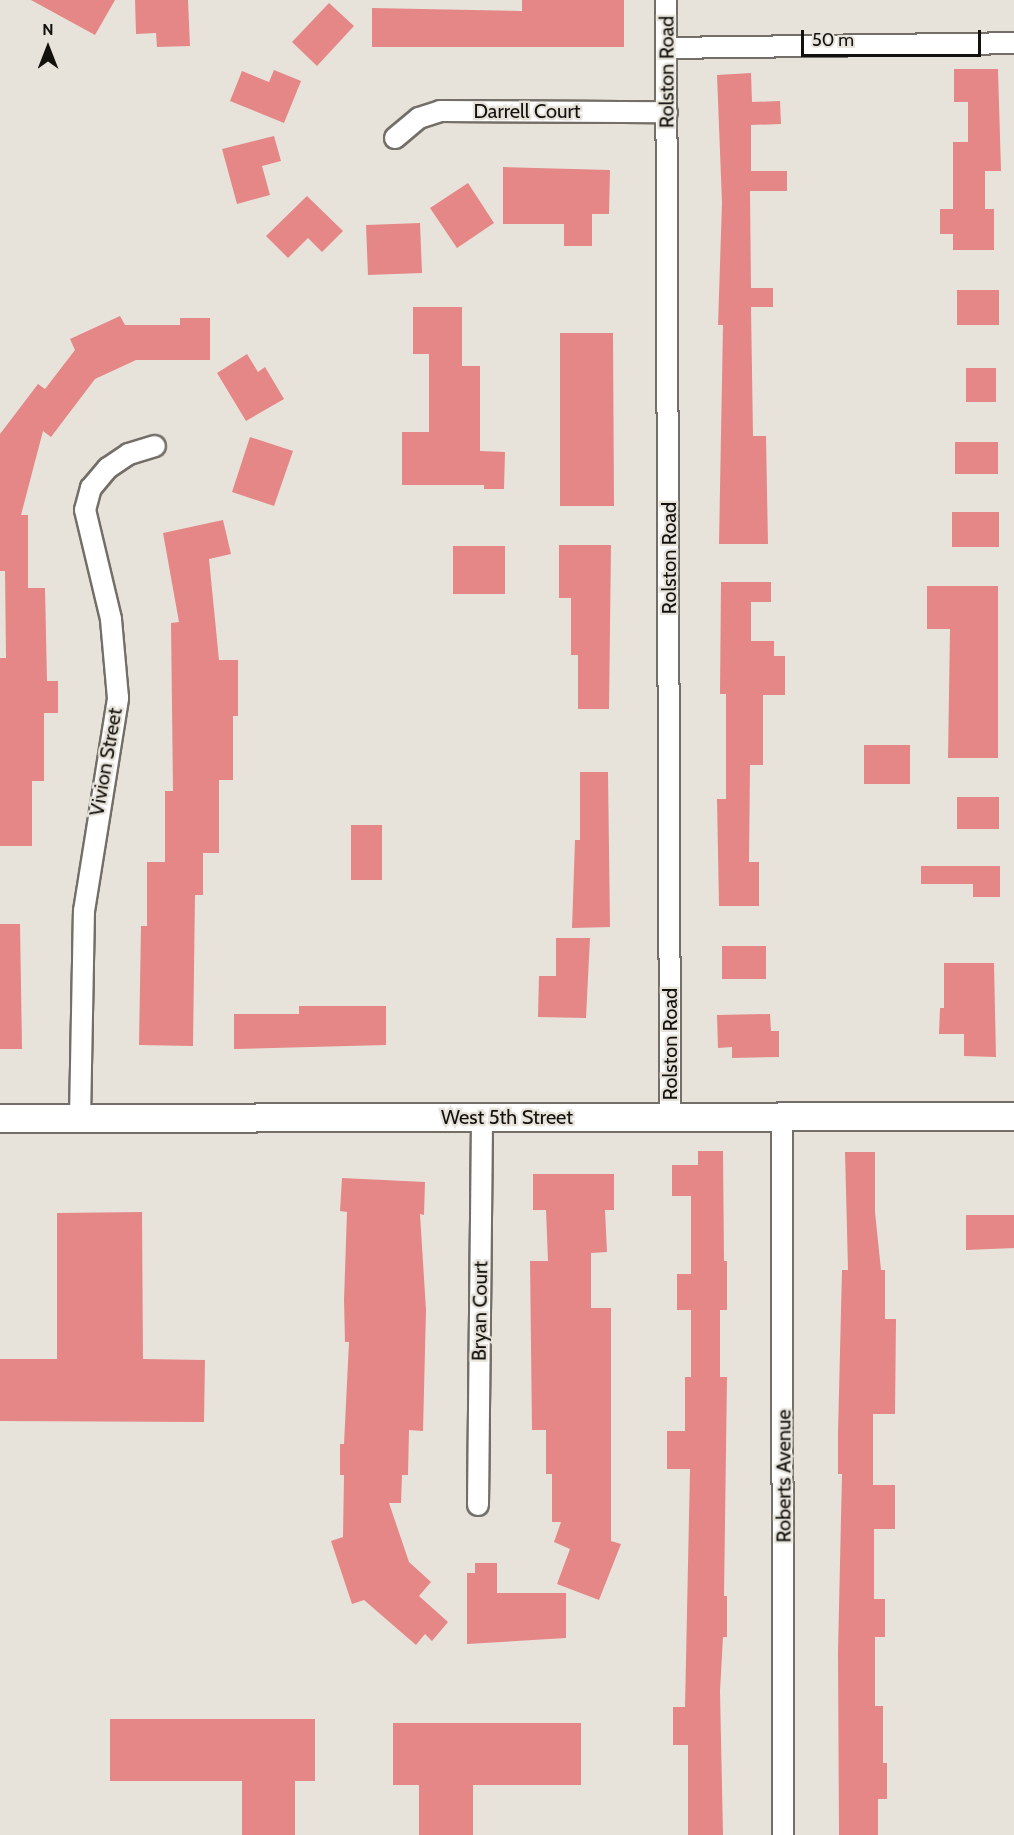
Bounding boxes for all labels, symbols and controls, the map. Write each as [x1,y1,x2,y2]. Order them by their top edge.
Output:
street label: Rolston Road [655,16,679,128]
north arrow [18,18,78,78]
scale bar [804,18,984,56]
text: N [42,20,54,39]
text: 50 m [812,29,854,51]
street label: Darrell Court [473,99,581,123]
street label: Rolston Road [657,502,681,614]
street label: Vivion Street [85,706,127,818]
street label: Rolston Road [658,988,682,1100]
street label: West 5th Street [441,1105,573,1129]
street label: Bryan Court [467,1261,493,1361]
street label: Roberts Avenue [772,1409,796,1543]

